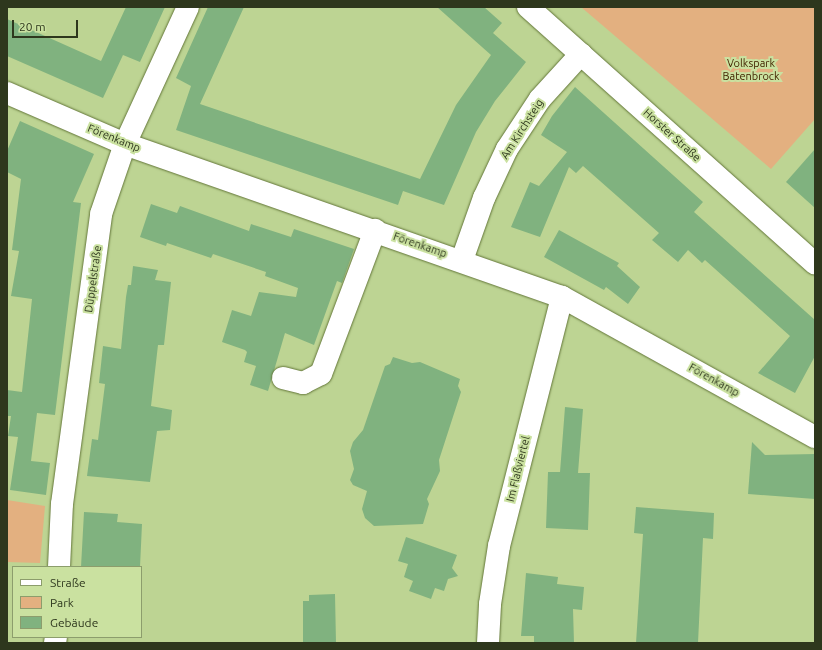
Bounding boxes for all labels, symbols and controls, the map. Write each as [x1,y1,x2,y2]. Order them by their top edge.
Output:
scale bar [14,12,80,38]
text: 20 m [19,20,46,33]
park label: Volkspark Batenbrock [723,57,779,83]
street label: Am Kirchsteig [498,97,546,161]
street label: Horster Straße [641,106,703,164]
street label: Förenkamp [86,121,142,155]
street label: Förenkamp [391,230,449,260]
street label: Düppelstraße [82,245,104,313]
street label: Förenkamp [686,361,742,399]
street label: Im Flaßviertel [503,435,533,503]
legend [12,566,142,638]
text: Straße [50,576,86,589]
text: Park [50,596,74,609]
text: Gebäude [50,616,98,629]

